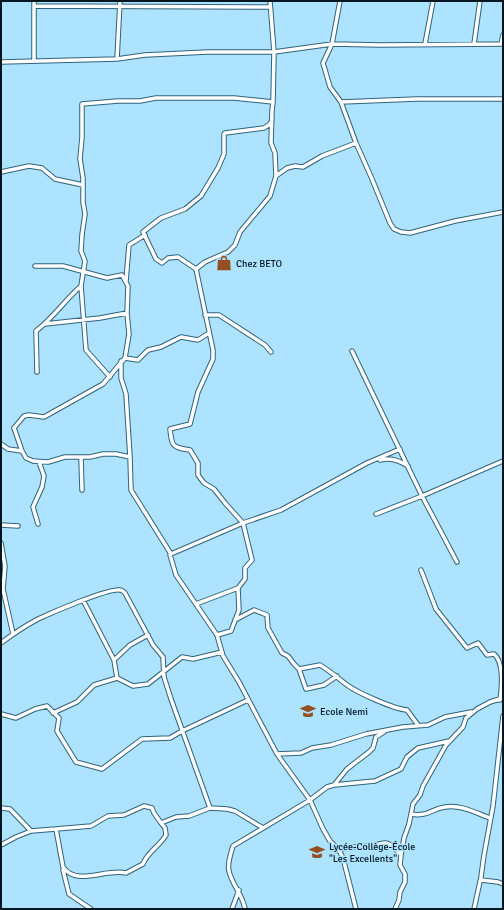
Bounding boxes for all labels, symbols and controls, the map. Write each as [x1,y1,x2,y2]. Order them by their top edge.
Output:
shop icon: Chez BETO [215,254,233,272]
place label: Chez BETO [236,258,282,270]
school or university icon: Ecole Nemi [299,702,317,720]
place label: Ecole Nemi [320,706,368,718]
place label: Lycée-Collège-École "Les Excellents" [329,840,415,865]
school or university icon: Lycée-Collège-École "Les Excellents" [308,843,326,861]

